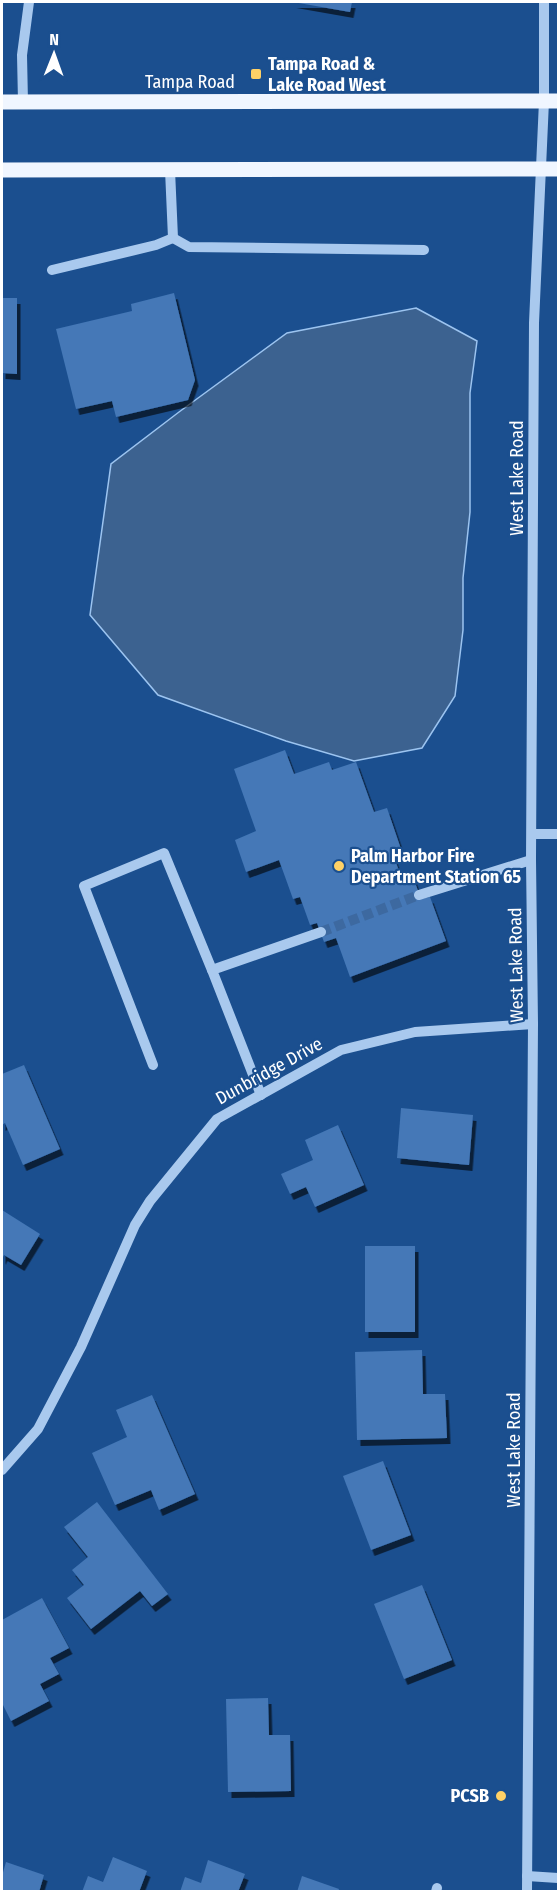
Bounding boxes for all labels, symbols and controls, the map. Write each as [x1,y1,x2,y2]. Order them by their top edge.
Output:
north arrow [24,24,84,84]
text: N [49,30,59,49]
place label: Tampa Road & Lake Road West [268,53,387,96]
marker: Tampa Road & Lake Road West [249,67,263,81]
street label: Tampa Road [145,71,235,93]
street label: West Lake Road [506,420,528,536]
place label: Palm Harbor Fire Department Station 65 [351,845,521,888]
marker: Palm Harbor Fire Department Station 65 [332,859,346,873]
street label: West Lake Road [504,907,528,1023]
street label: Dunbridge Drive [212,1033,326,1109]
street label: West Lake Road [503,1392,525,1508]
place label: PCSB [450,1785,489,1807]
marker: PCSB [494,1789,508,1803]

